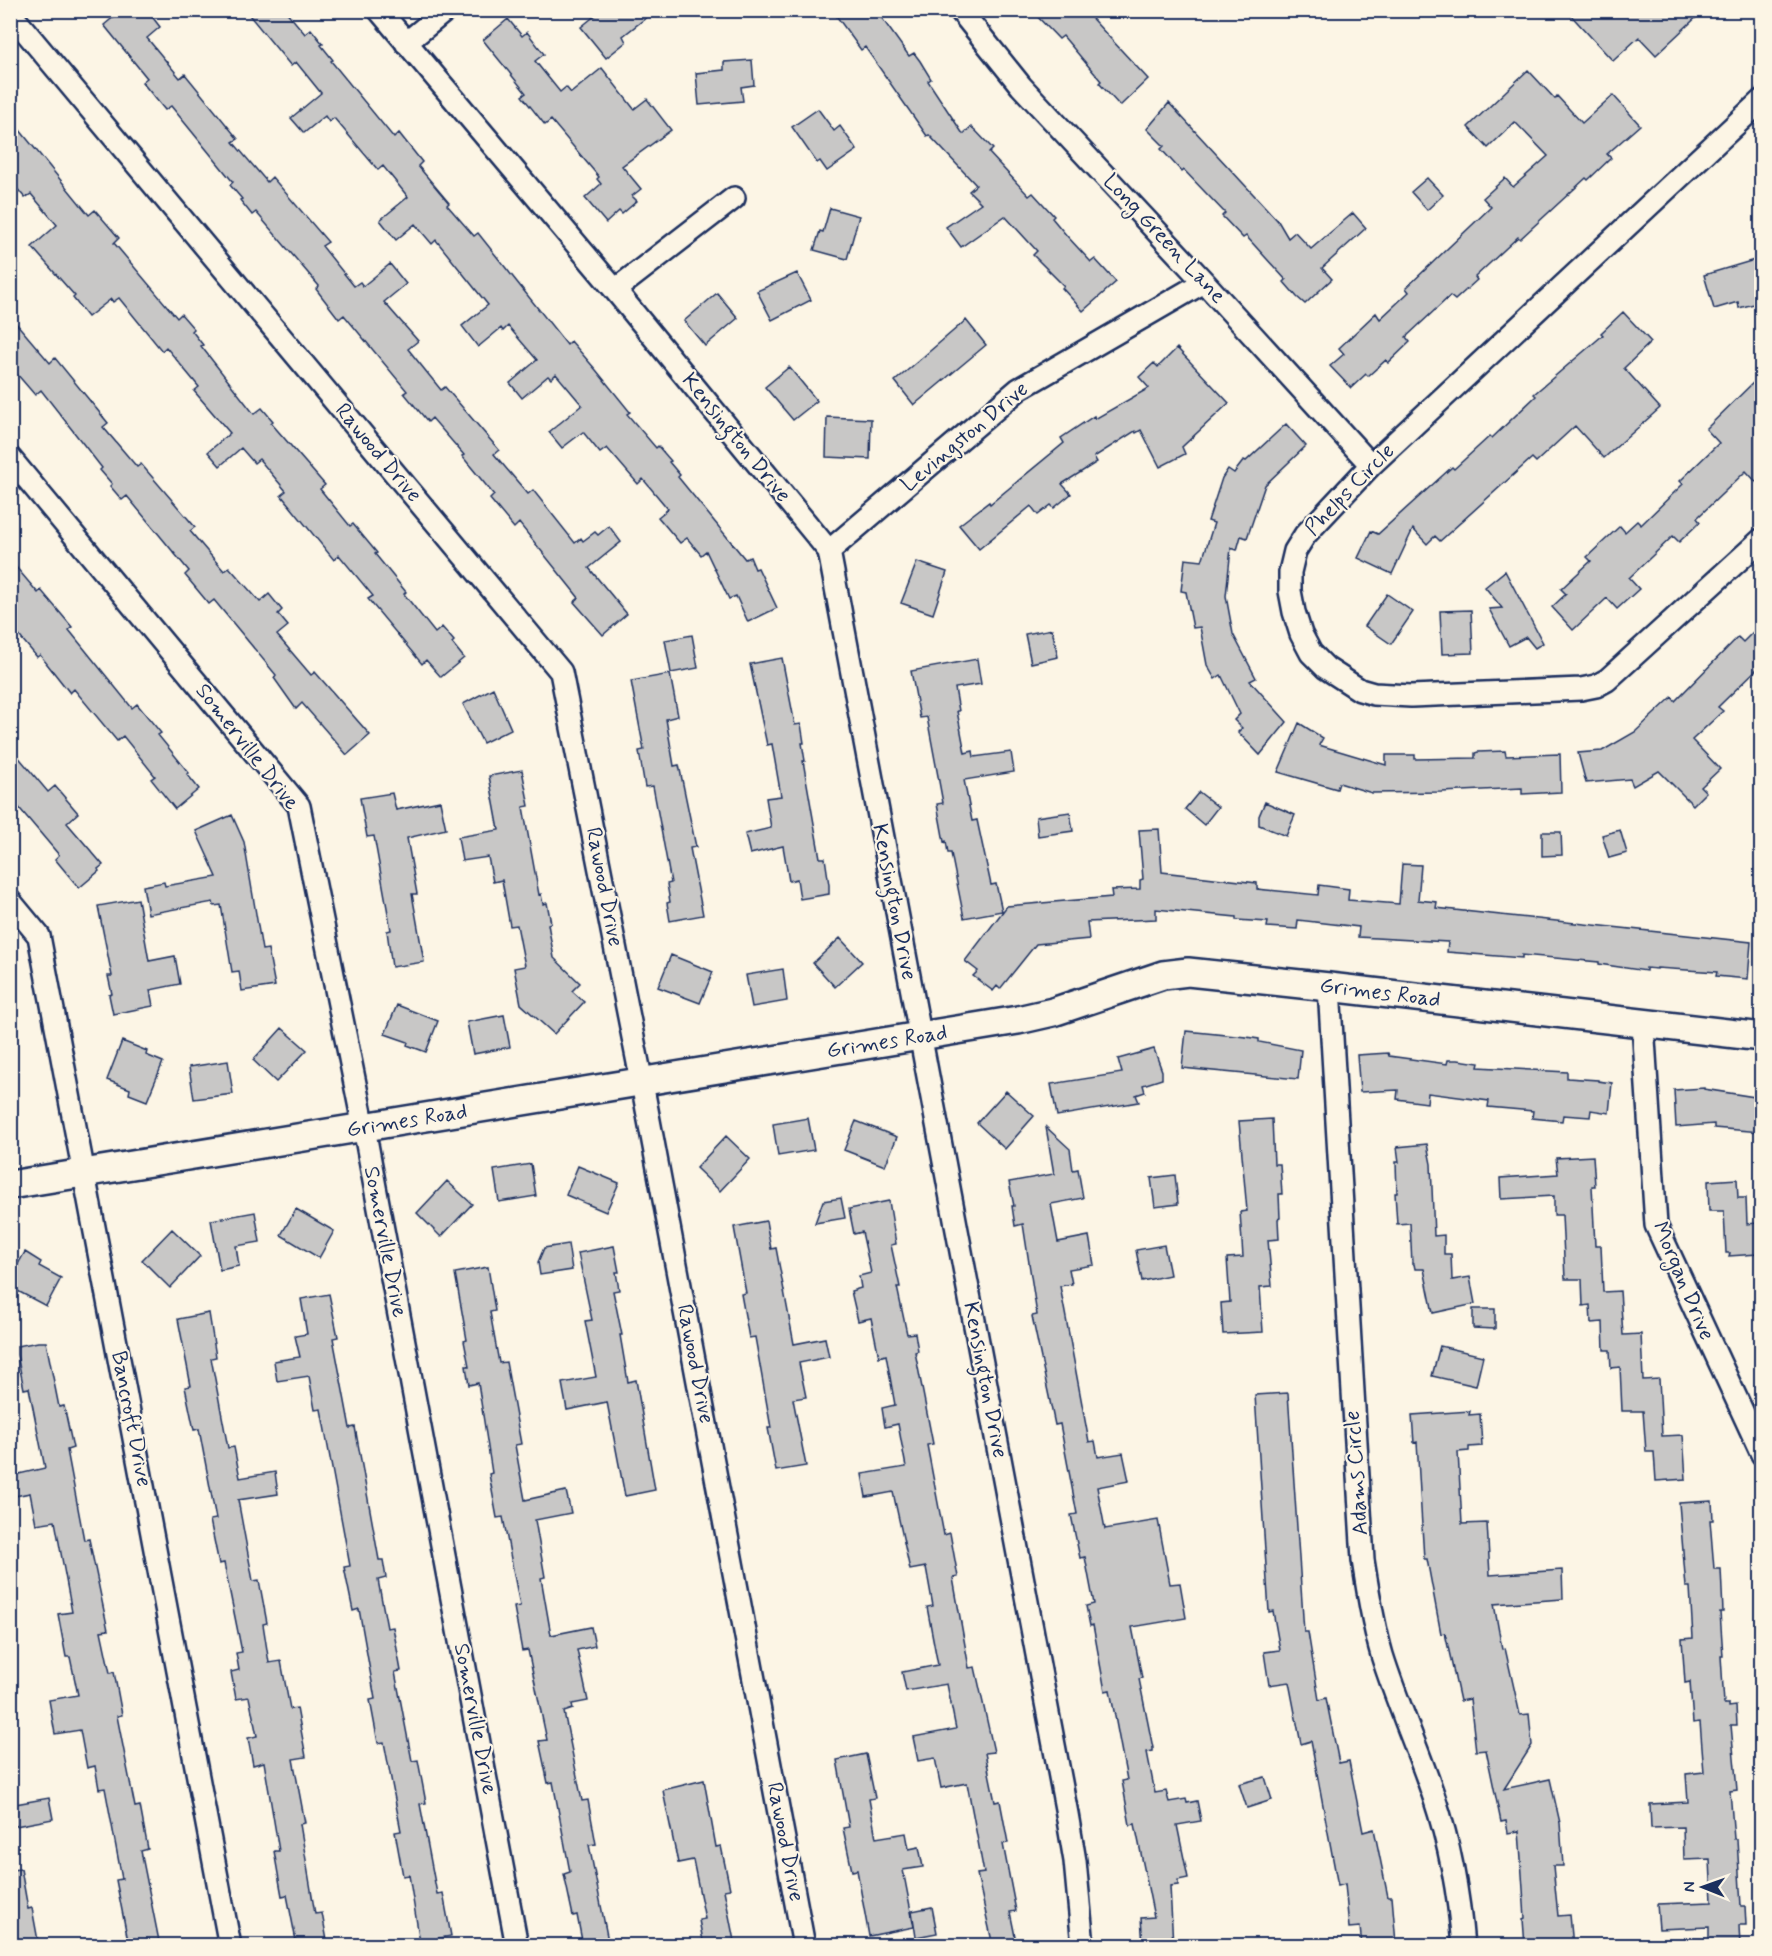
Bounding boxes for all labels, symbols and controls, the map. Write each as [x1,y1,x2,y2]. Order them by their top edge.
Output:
street label: Long Green Lane [1094,168,1232,312]
street label: Kensington Drive [673,367,797,510]
street label: Levingston Drive [895,375,1035,499]
street label: Rawood Drive [328,398,428,508]
street label: Phelps Circle [1299,438,1401,542]
street label: Somerville Drive [189,678,305,816]
street label: Kensington Drive [862,821,923,983]
street label: Rawood Drive [579,825,629,949]
street label: Grimes Road [1318,972,1442,1014]
street label: Grimes Road [825,1019,949,1065]
street label: Grimes Road [345,1098,469,1144]
street label: Somerville Drive [357,1164,413,1320]
street label: Morgan Drive [1643,1217,1721,1346]
street label: Kensington Drive [953,1299,1014,1461]
street label: Rawood Drive [670,1302,720,1426]
street label: Bancroft Drive [104,1349,158,1489]
street label: Adams Circle [1339,1410,1375,1536]
street label: Somerville Drive [447,1641,503,1797]
street label: Rawood Drive [760,1780,810,1904]
north arrow [1673,1857,1733,1917]
text: N [1679,1881,1700,1892]

